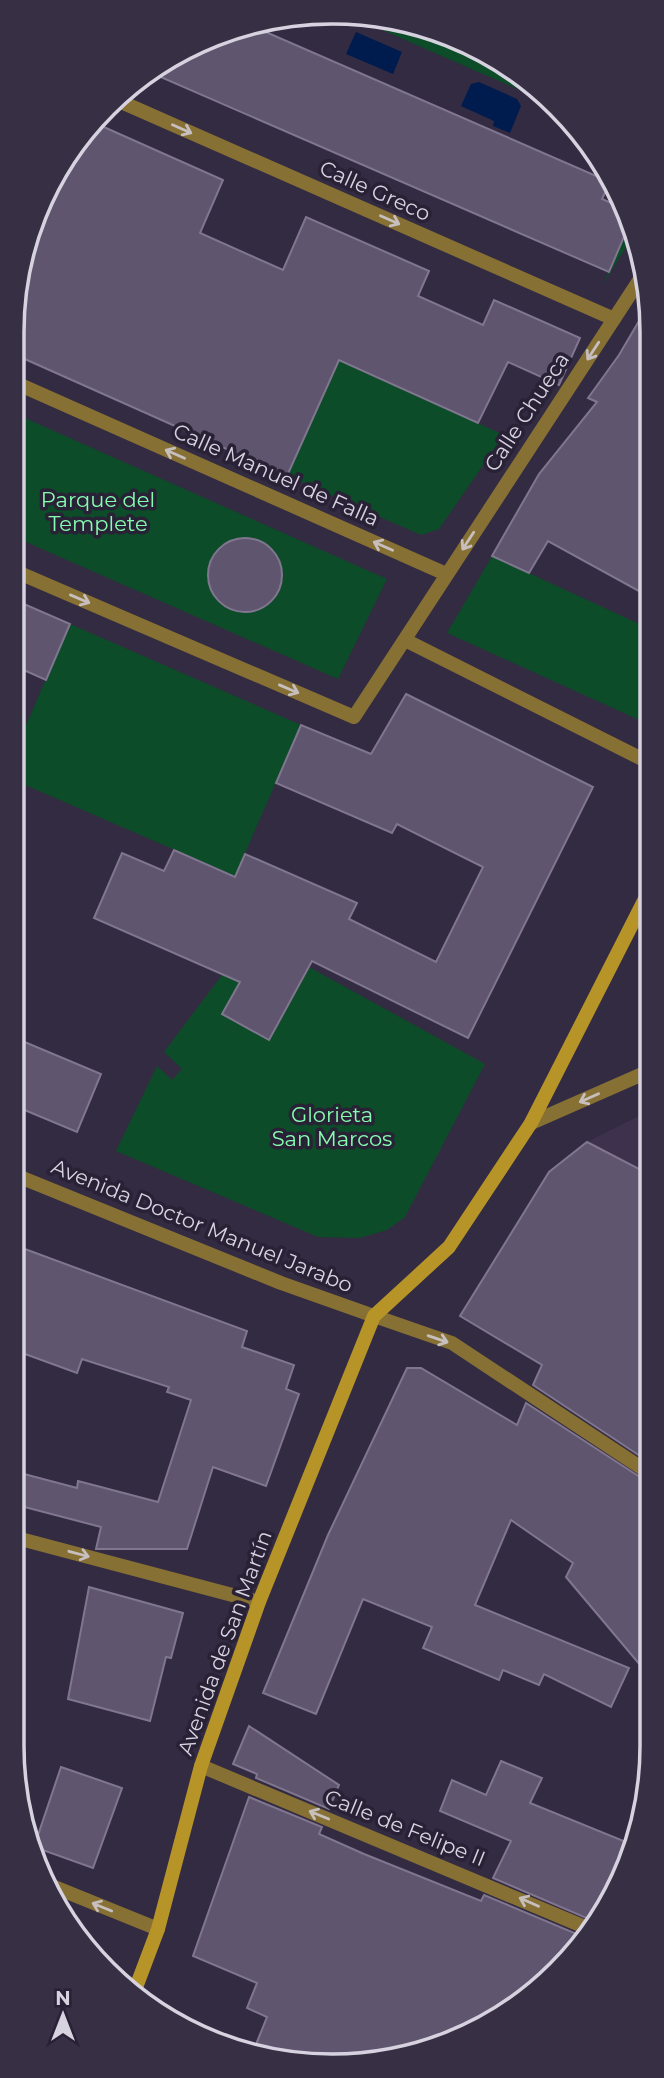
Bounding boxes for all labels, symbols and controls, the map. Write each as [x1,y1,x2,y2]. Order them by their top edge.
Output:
one-way arrow [171,123,192,136]
street label: Calle Greco [316,155,434,226]
one-way arrow [379,214,400,227]
one-way arrow [586,341,600,360]
street label: Calle Chueca [479,348,574,476]
street label: Calle Manuel de Falla [169,418,383,531]
one-way arrow [165,447,187,460]
park label: Parque del Templete [41,487,155,536]
one-way arrow [461,530,475,550]
one-way arrow [373,539,395,552]
one-way arrow [69,593,90,606]
one-way arrow [278,683,299,696]
one-way arrow [579,1092,600,1105]
park label: Glorieta San Marcos [272,1102,392,1151]
street label: Avenida Doctor Manuel Jarabo [48,1153,357,1298]
one-way arrow [427,1334,449,1346]
street label: Avenida de San Martín [172,1527,277,1759]
one-way arrow [67,1548,90,1561]
street label: Calle de Felipe II [321,1784,489,1871]
one-way arrow [309,1808,331,1821]
one-way arrow [519,1895,541,1908]
one-way arrow [92,1899,114,1912]
north arrow [28,1980,98,2050]
text: N [55,1987,71,2010]

